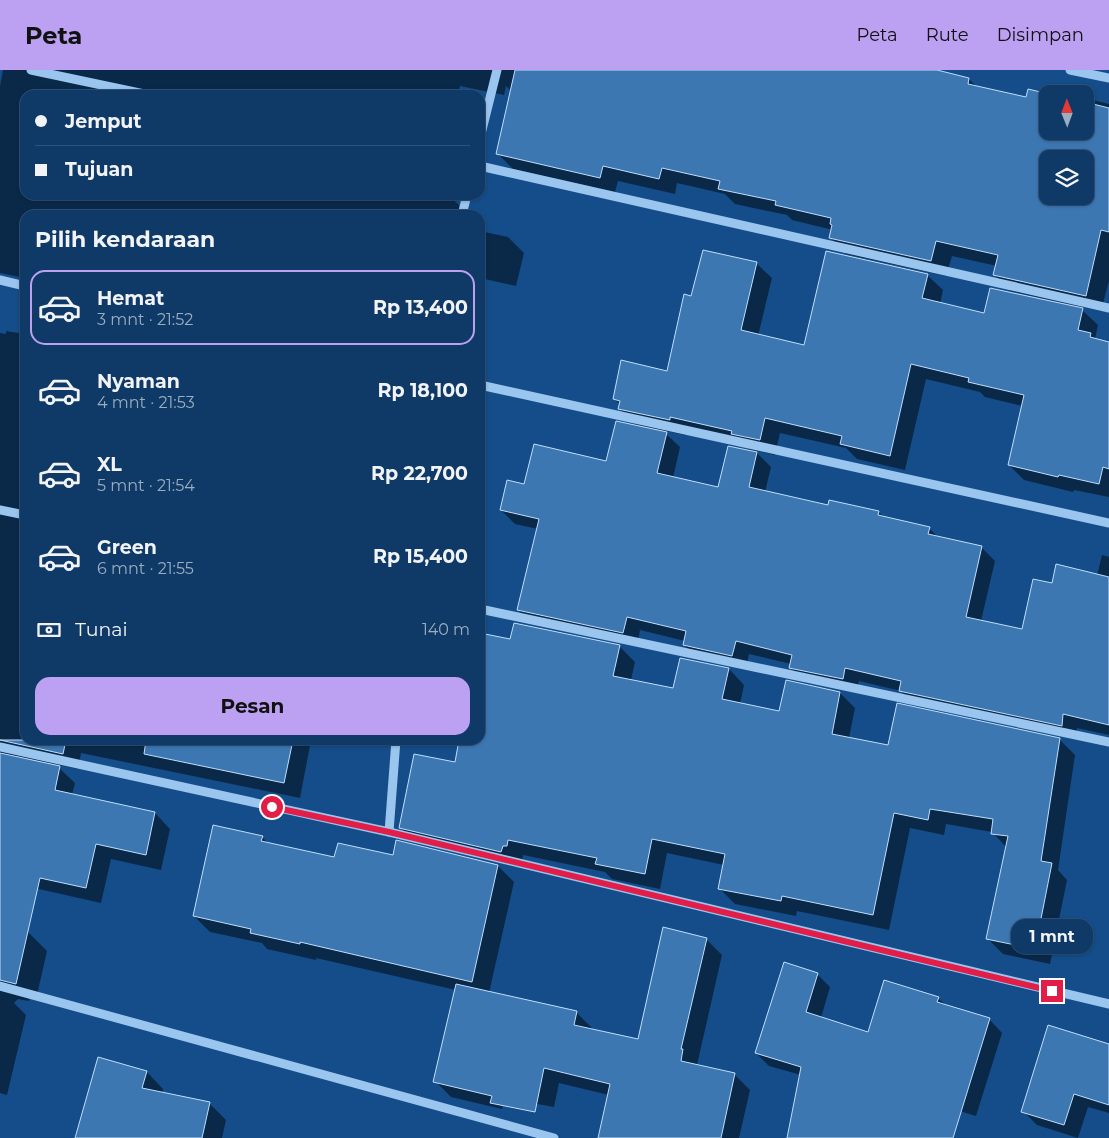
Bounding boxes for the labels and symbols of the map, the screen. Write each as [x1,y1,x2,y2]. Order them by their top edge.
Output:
north arrow [1039,85,1094,140]
route start [261,796,283,818]
callout: 1 mnt [1011,918,1093,954]
route end [1041,980,1063,1002]

